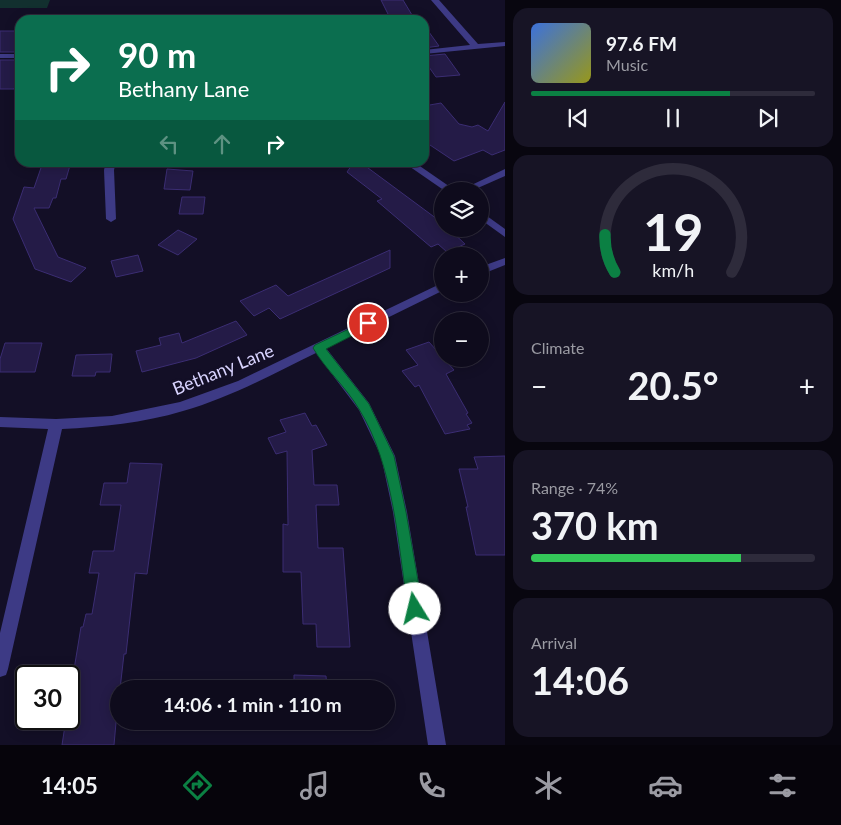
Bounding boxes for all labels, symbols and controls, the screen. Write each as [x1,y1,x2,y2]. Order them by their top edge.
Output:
text: 97.6 FM [606,32,677,55]
text: 90 m [118,33,196,75]
icon: right [35,35,100,100]
text: Music [606,55,648,74]
text: Bethany Lane [118,75,249,102]
icon: previous [564,104,592,132]
icon: pause [659,104,687,132]
icon: next [754,104,782,132]
icon: left [155,130,183,158]
icon: ahead [208,130,236,158]
icon: right [261,130,289,158]
map controls [434,182,489,367]
button: layers [434,182,489,237]
text: 19 [643,200,703,262]
button: + [434,247,489,302]
text: km/h [652,259,694,281]
pin [347,302,389,344]
icon: arrive [354,309,382,337]
button: − [434,312,489,367]
text: Climate [531,338,584,357]
street label: Bethany Lane [169,339,277,399]
text: 20.5° [628,362,718,408]
text: − [531,369,547,403]
text: + [799,369,815,403]
text: Range · 74% [531,478,618,497]
text: 370 km [531,502,659,548]
position arrow [388,582,440,634]
text: Arrival [531,633,577,652]
text: 14:06 [531,657,629,703]
speed limit sign: 30 [15,665,80,730]
text: 14:06 · 1 min · 110 m [163,693,342,716]
icon: directions [180,768,215,803]
icon: music [297,768,332,803]
icon: phone [414,768,449,803]
icon: climate [531,768,566,803]
icon: car [648,768,683,803]
icon: filters [765,768,800,803]
text: 14:05 [41,772,98,799]

